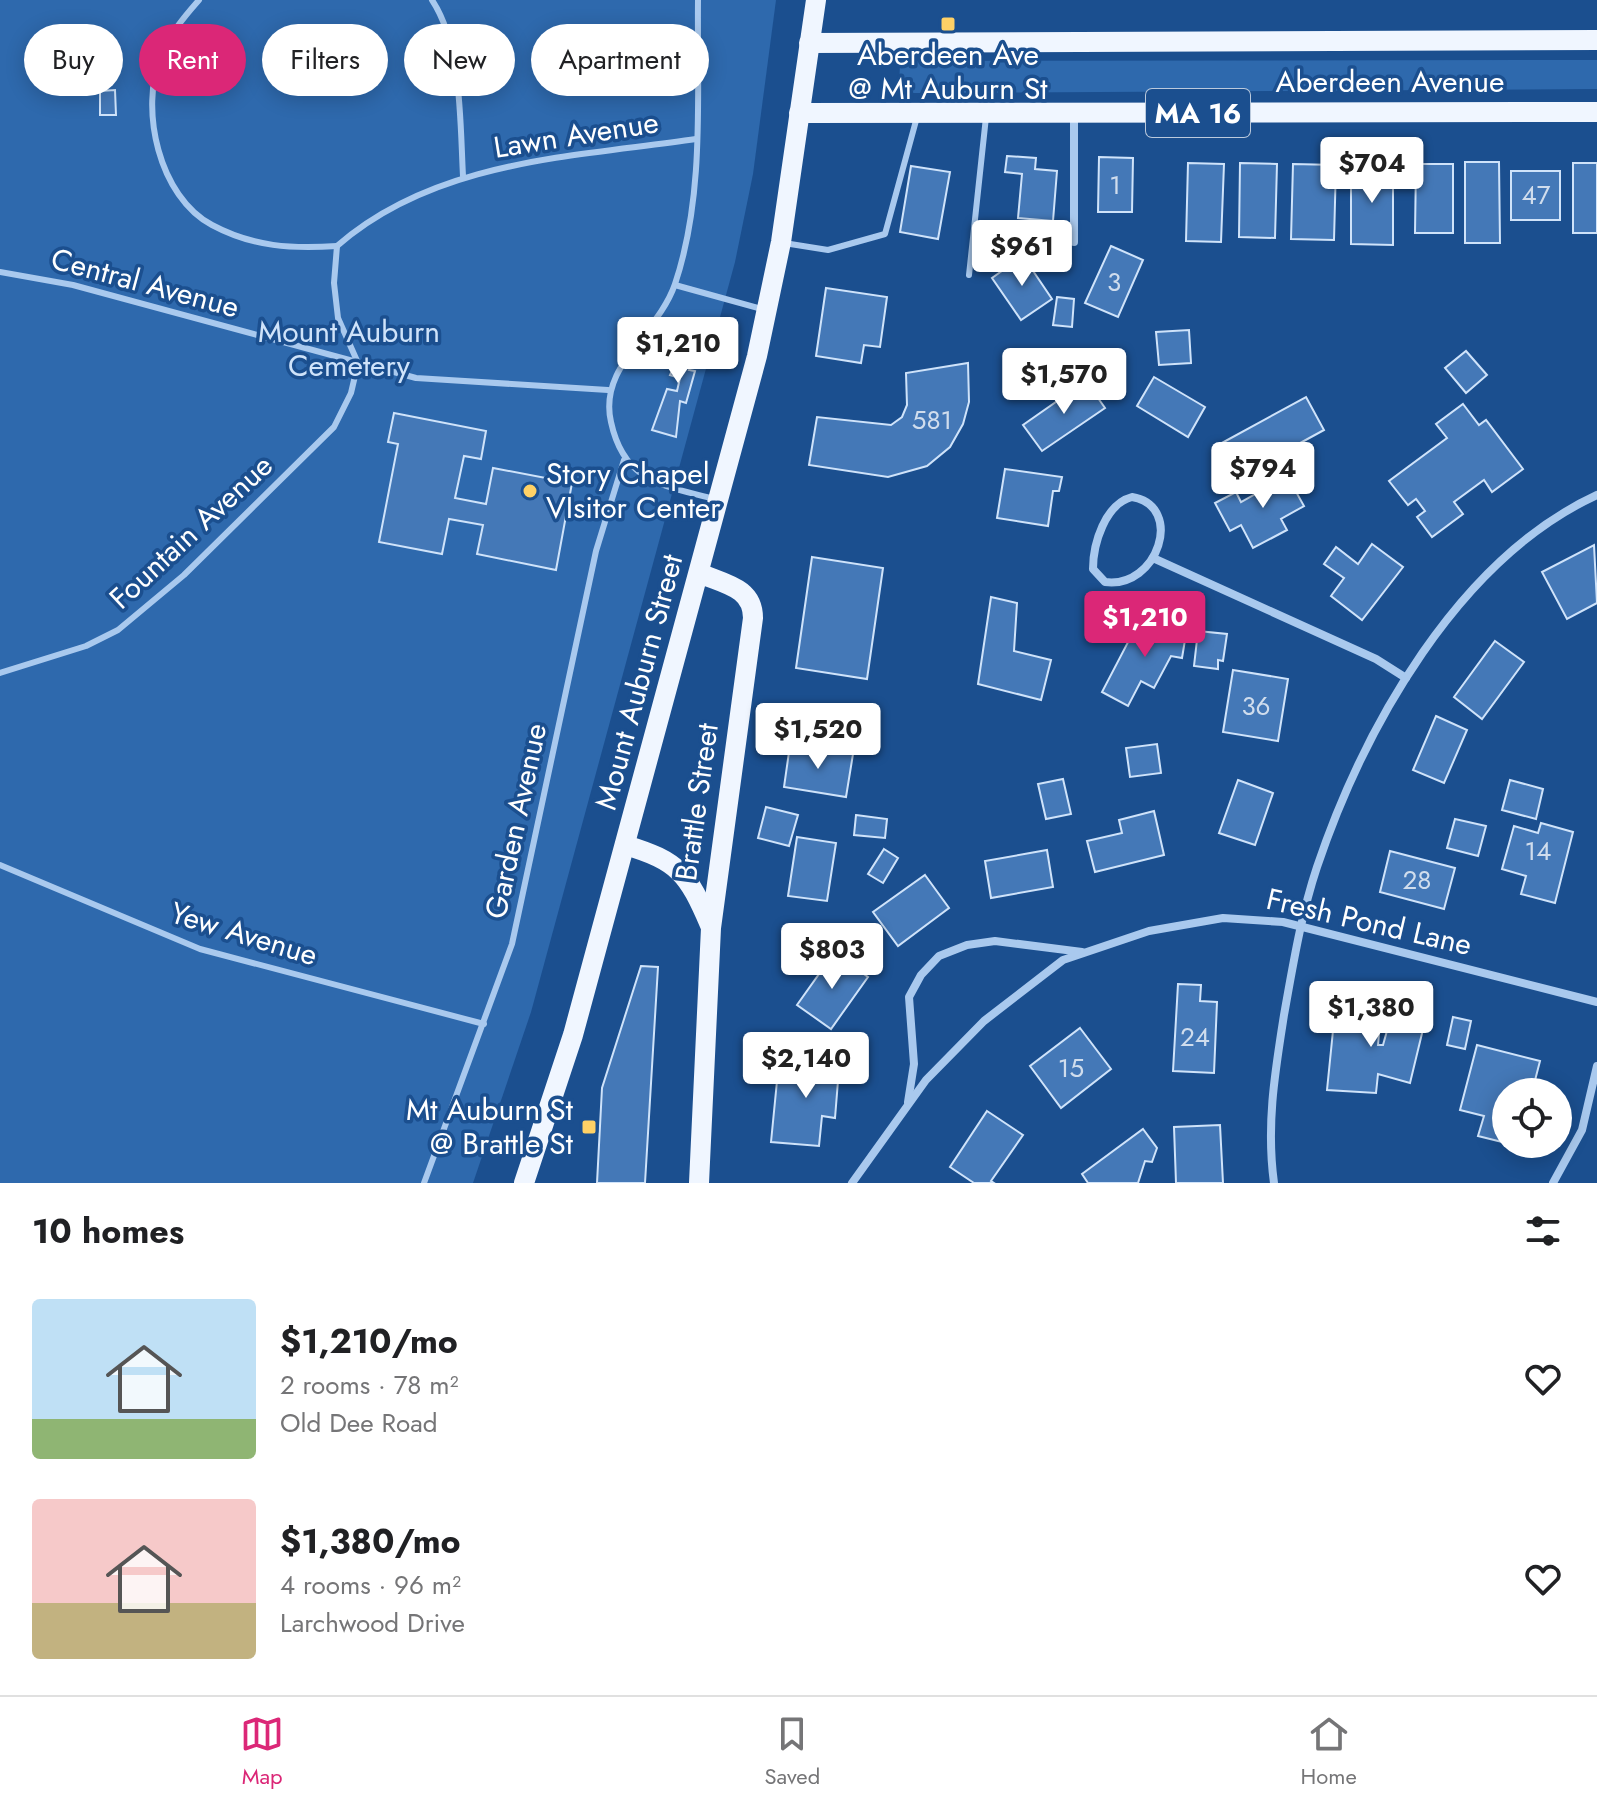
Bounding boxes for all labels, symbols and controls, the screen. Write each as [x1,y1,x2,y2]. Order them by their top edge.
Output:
marker: Aberdeen Ave @ Mt Auburn St [939,15,957,33]
chip: Buy [24,24,123,96]
chip: Rent [139,24,246,96]
chip: Filters [262,24,388,96]
chip: New [404,24,515,96]
chip: Apartment [531,24,709,96]
place label: Aberdeen Ave @ Mt Auburn St [848,33,1048,110]
street label: Aberdeen Avenue [1276,60,1504,103]
road number: MA 16 [1146,89,1250,137]
street label: Lawn Avenue [490,100,661,169]
pin: $704 [1325,137,1419,205]
text: $704 [1338,144,1406,182]
house number: 1 [1109,166,1121,204]
house number: 47 [1522,176,1551,214]
pin: $961 [975,220,1069,288]
text: $961 [990,227,1054,265]
street label: Central Avenue [46,237,244,328]
house number: 3 [1107,263,1121,301]
park label: Mount Auburn Cemetery [258,310,440,387]
pin: $1,210 [613,317,743,385]
text: $1,210 [635,324,721,362]
pin: $1,570 [999,348,1129,416]
text: $1,570 [1020,355,1108,393]
house number: 581 [912,401,952,439]
pin: $794 [1216,442,1310,510]
street label: Fountain Avenue [99,444,282,619]
text: $794 [1229,449,1297,487]
place label: Story Chapel VIsitor Center [546,452,721,529]
marker: Story Chapel VIsitor Center [521,482,539,500]
street label: Mount Auburn Street [584,549,693,814]
pin: $1,210 [1080,591,1210,659]
text: $1,210 [1102,598,1188,636]
house number: 36 [1241,687,1271,725]
pin: $1,520 [753,703,883,771]
text: $1,520 [774,710,862,748]
street label: Garden Avenue [474,719,557,923]
street label: Brattle Street [664,720,729,884]
house number: 14 [1525,832,1551,870]
house number: 28 [1403,861,1432,899]
street label: Fresh Pond Lane [1262,877,1476,966]
street label: Yew Avenue [165,891,323,976]
pin: $803 [785,923,879,991]
text: $803 [799,930,865,968]
pin: $1,380 [1306,981,1436,1049]
text: $1,380 [1327,988,1415,1026]
house number: 24 [1180,1018,1210,1056]
pin: $2,140 [741,1032,871,1100]
text: $2,140 [761,1039,851,1077]
house number: 15 [1058,1049,1084,1087]
map controls [1492,1078,1572,1158]
button: locate [1492,1078,1572,1158]
place label: Mt Auburn St @ Brattle St [406,1088,574,1165]
marker: Mt Auburn St @ Brattle St [580,1118,598,1136]
text: 10 homes [32,1207,184,1256]
icon: filters [1521,1209,1565,1253]
text: $1,210/mo [280,1317,458,1366]
icon: home [96,1331,192,1427]
icon: heart [1521,1357,1565,1401]
text: 2 rooms · 78 m² [280,1366,459,1404]
text: Old Dee Road [280,1404,437,1442]
text: $1,380/mo [280,1517,461,1566]
icon: home [96,1531,192,1627]
icon: heart [1521,1557,1565,1601]
text: 4 rooms · 96 m² [280,1566,461,1604]
text: Larchwood Drive [280,1604,465,1642]
tab: Map [240,1712,284,1792]
tab: Saved [764,1712,820,1792]
tab: Home [1301,1712,1357,1792]

